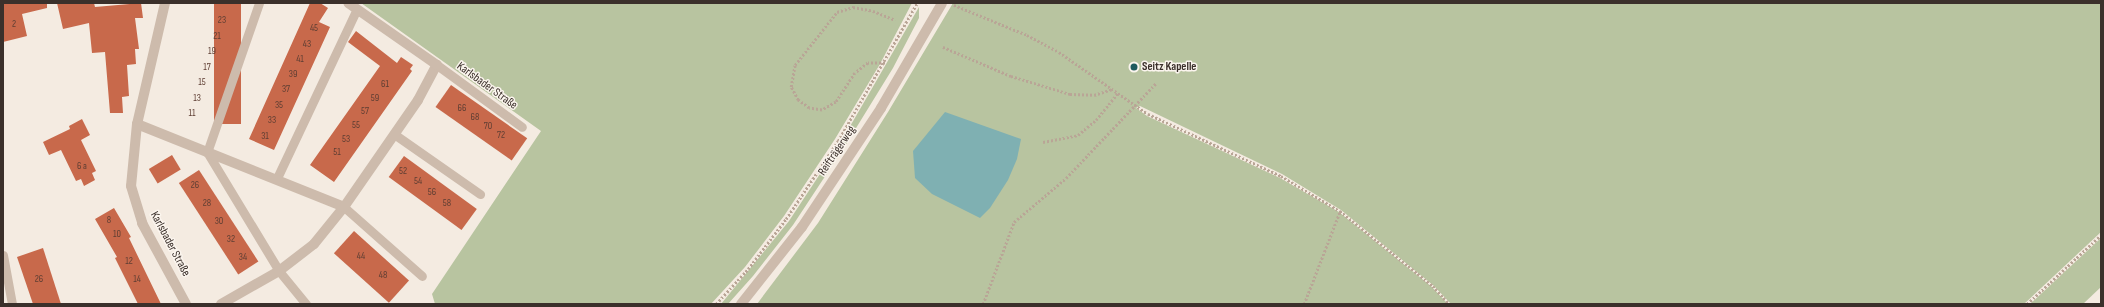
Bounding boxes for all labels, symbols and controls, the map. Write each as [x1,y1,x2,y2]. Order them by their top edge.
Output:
house number: 23 [218,15,226,27]
house number: 2 [12,19,16,31]
house number: 45 [310,23,318,35]
house number: 21 [213,31,221,43]
house number: 43 [303,39,311,51]
house number: 19 [208,46,216,58]
house number: 41 [296,54,304,66]
street label: Karlsbader Straße [454,59,520,113]
place label: Seitz Kapelle [1142,60,1196,74]
house number: 17 [203,62,211,74]
marker: Seitz Kapelle [1129,62,1139,72]
house number: 39 [289,69,297,81]
house number: 15 [198,77,206,89]
house number: 61 [381,79,389,91]
house number: 37 [282,84,290,96]
house number: 13 [193,93,201,105]
house number: 59 [371,93,379,105]
house number: 35 [275,100,283,112]
house number: 66 [458,103,466,115]
house number: 57 [361,106,369,118]
house number: 11 [189,108,195,120]
house number: 68 [471,112,479,124]
house number: 33 [268,115,276,127]
house number: 55 [352,120,360,132]
house number: 70 [484,121,492,133]
street label: Reifträgerweg [815,123,859,179]
house number: 72 [497,130,505,142]
house number: 31 [261,131,269,143]
house number: 53 [342,134,350,146]
house number: 51 [333,147,341,159]
house number: 6 a [77,161,87,173]
house number: 52 [399,166,407,178]
house number: 54 [414,176,422,188]
house number: 26 [191,180,199,192]
house number: 56 [428,187,436,199]
house number: 28 [203,198,211,210]
house number: 58 [443,198,451,210]
street label: Karlsbader Straße [147,209,193,279]
house number: 8 [107,215,111,227]
house number: 30 [215,216,223,228]
house number: 10 [113,229,121,241]
house number: 32 [227,234,235,246]
house number: 44 [357,251,365,263]
house number: 34 [239,252,247,264]
house number: 12 [125,256,133,268]
house number: 48 [379,270,387,282]
house number: 26 [35,274,43,286]
house number: 14 [133,274,141,286]

